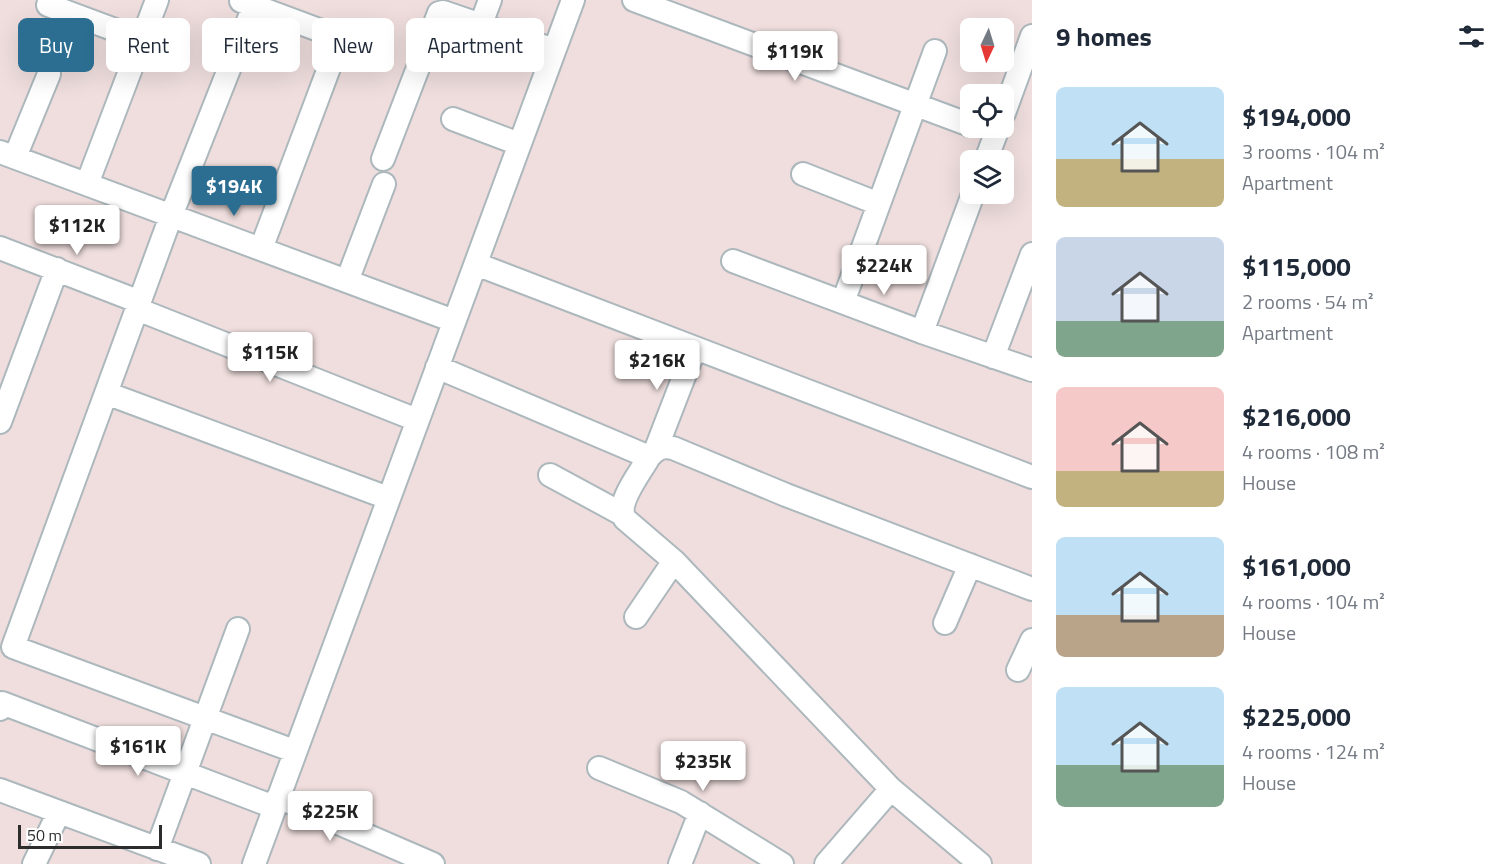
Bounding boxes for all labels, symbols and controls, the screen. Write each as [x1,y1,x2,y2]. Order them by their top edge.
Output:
text: 9 homes [1056,17,1152,56]
chip: Buy [18,18,94,72]
chip: Rent [106,18,190,72]
chip: Filters [202,18,300,72]
chip: New [312,18,394,72]
chip: Apartment [406,18,544,72]
north arrow [960,18,1014,72]
map controls [960,18,1014,204]
icon: filters [1455,20,1488,53]
pin: $119K [753,31,837,82]
text: $119K [767,35,823,66]
button: locate [960,84,1014,138]
text: $194,000 [1242,97,1351,136]
icon: home [1104,111,1176,183]
text: 3 rooms · 104 m² [1242,136,1385,167]
button: layers [960,150,1014,204]
pin: $194K [192,166,276,217]
text: Apartment [1242,167,1333,198]
text: $194K [206,170,262,201]
pin: $112K [35,205,119,256]
text: $112K [49,209,105,240]
pin: $224K [842,245,926,296]
text: $115,000 [1242,247,1351,286]
text: $224K [856,249,912,280]
icon: home [1104,261,1176,333]
text: 2 rooms · 54 m² [1242,286,1374,317]
text: Apartment [1242,317,1333,348]
pin: $115K [228,332,312,383]
text: $115K [242,336,298,367]
pin: $216K [615,340,699,391]
text: $216K [629,344,685,375]
text: $216,000 [1242,397,1351,436]
icon: home [1104,411,1176,483]
text: 4 rooms · 108 m² [1242,436,1385,467]
text: House [1242,467,1296,498]
text: $161,000 [1242,547,1351,586]
icon: home [1104,561,1176,633]
text: 4 rooms · 104 m² [1242,586,1385,617]
text: House [1242,617,1296,648]
text: $225,000 [1242,697,1351,736]
icon: home [1104,711,1176,783]
pin: $161K [96,726,180,777]
text: $161K [110,730,166,761]
text: 4 rooms · 124 m² [1242,736,1385,767]
pin: $235K [661,741,745,792]
text: $235K [675,745,731,776]
text: House [1242,767,1296,798]
pin: $225K [288,791,372,842]
text: $225K [302,795,358,826]
scale bar [18,822,162,850]
text: 50 m [27,823,62,847]

